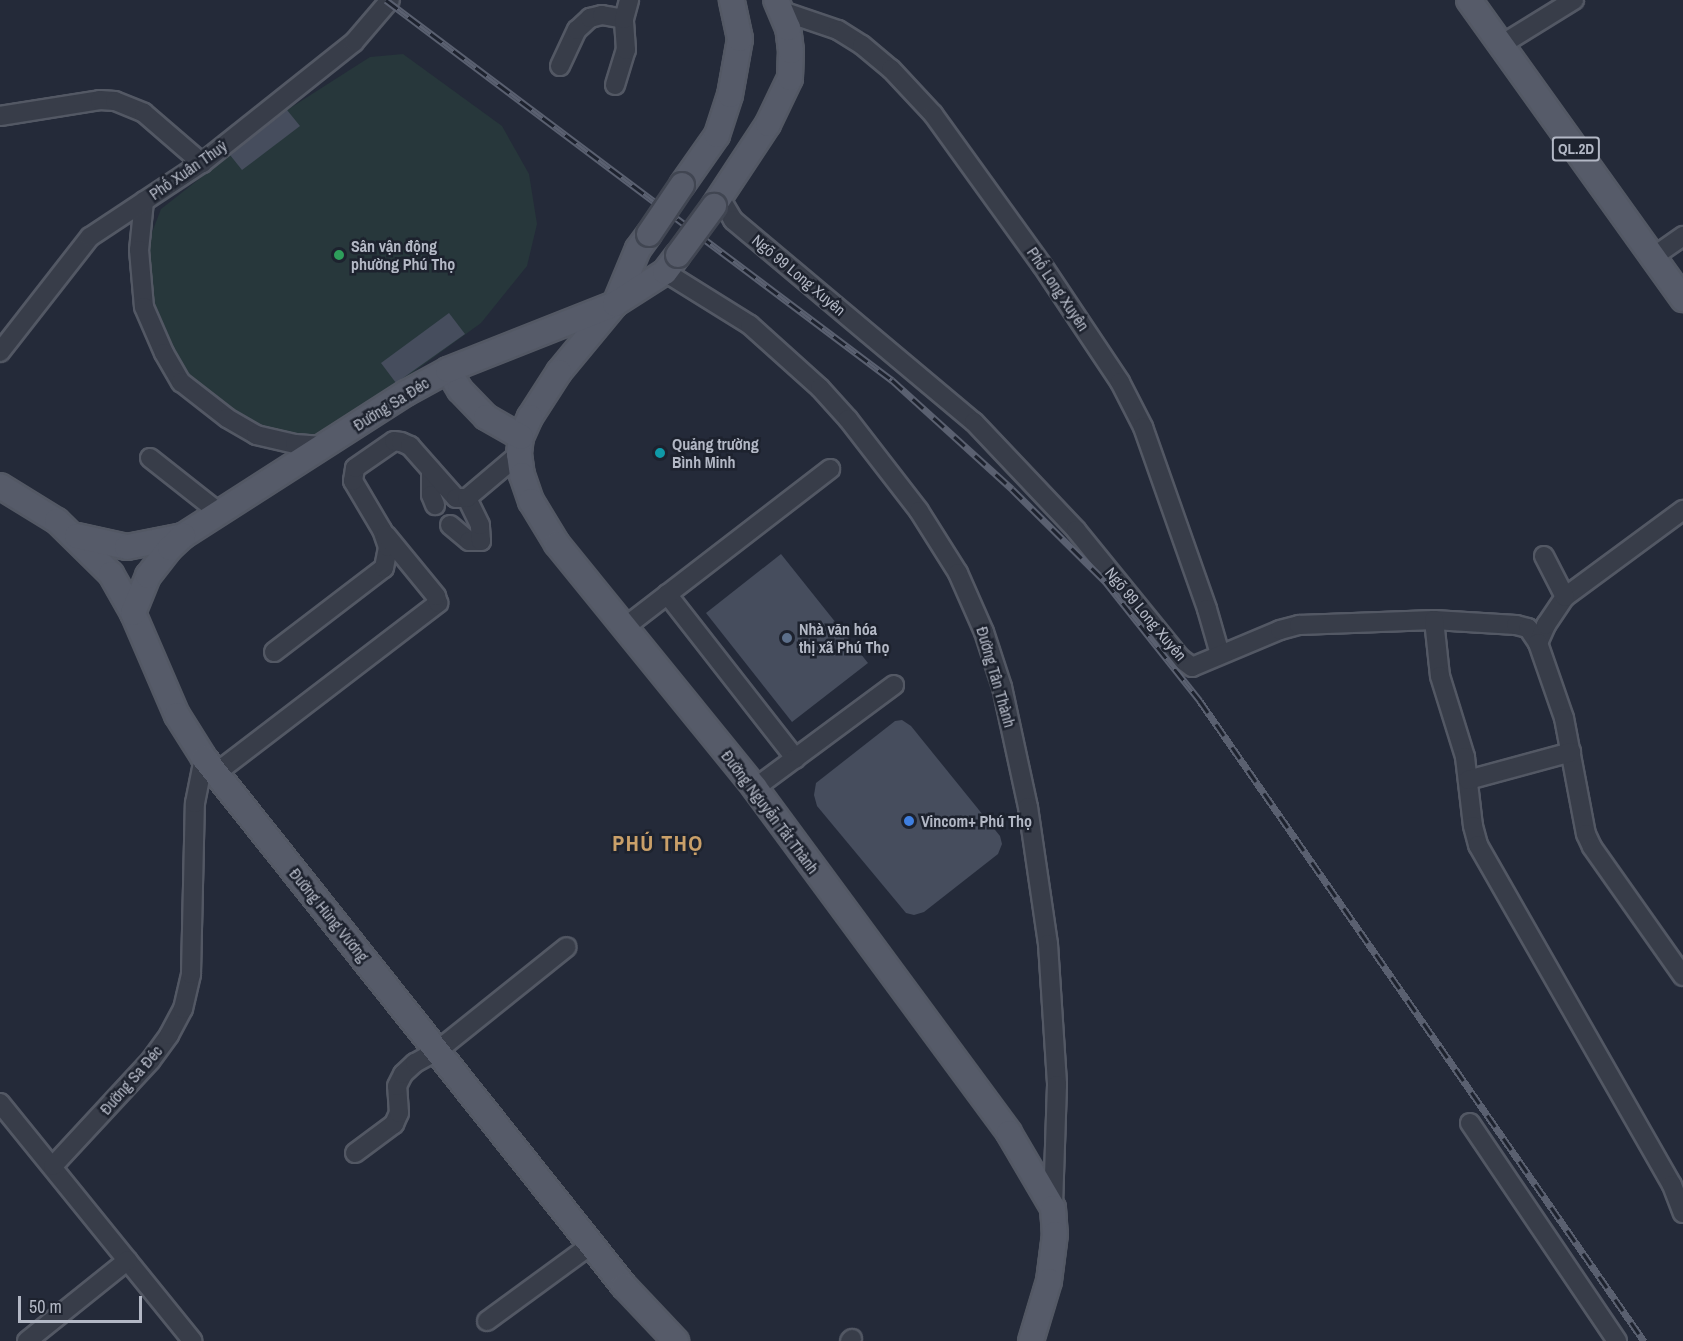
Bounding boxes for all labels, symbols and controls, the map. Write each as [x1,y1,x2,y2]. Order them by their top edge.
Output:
street label: Phố Xuân Thuỷ [145,136,231,204]
road number: QL.2D [1550,137,1602,161]
street label: Ngõ 99 Long Xuyên [748,230,850,320]
place label: Sân vận động phường Phú Thọ [351,236,455,274]
street label: Phố Long Xuyên [1023,243,1093,335]
marker: Sân vận động phường Phú Thọ [332,248,346,262]
street label: Đường Sa Đéc [350,373,432,435]
place label: Quảng trường Bình Minh [672,434,759,472]
marker: Quảng trường Bình Minh [653,446,667,460]
street label: Ngõ 99 Long Xuyên [1101,563,1191,665]
place label: Nhà văn hóa thị xã Phú Thọ [799,619,889,657]
street label: Đường Tân Thành [972,624,1020,730]
marker: Nhà văn hóa thị xã Phú Thọ [780,631,794,645]
street label: Đường Nguyễn Tất Thành [717,746,823,878]
place label: Vincom+ Phú Thọ [921,811,1032,831]
marker: Vincom+ Phú Thọ [902,814,916,828]
district label: PHÚ THỌ [612,831,704,857]
street label: Đường Hùng Vương [285,864,373,966]
street label: Đường Sa Đéc [96,1042,166,1118]
scale bar [21,1284,146,1322]
text: 50 m [29,1294,62,1319]

